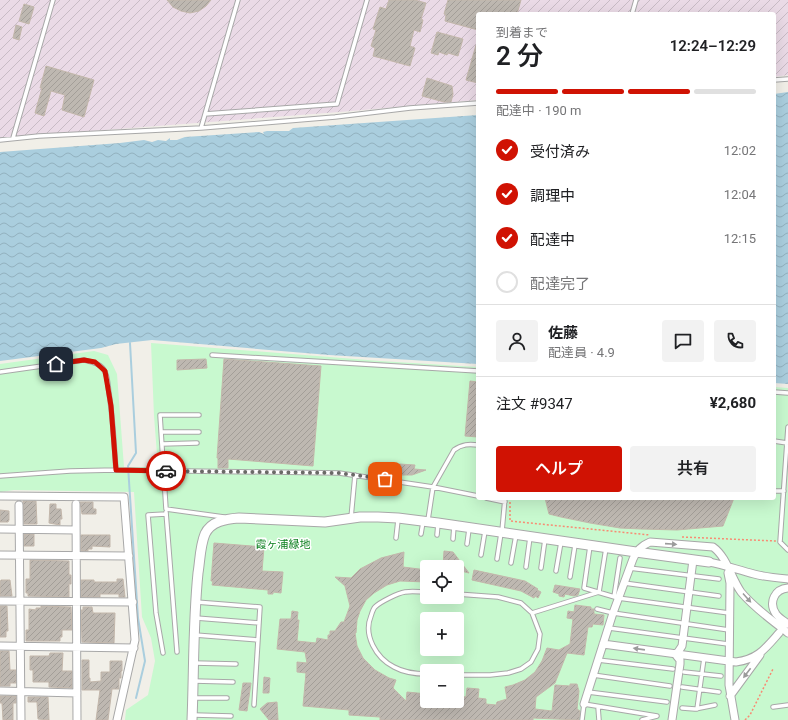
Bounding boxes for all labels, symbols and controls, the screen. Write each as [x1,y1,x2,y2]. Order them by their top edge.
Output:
text: 到着まで [496,25,548,40]
text: 12:24–12:29 [670,37,756,55]
text: 2 分 [496,41,543,71]
text: 配達中 · 190 m [496,103,581,118]
icon: check [496,139,518,161]
text: 受付済み [530,143,590,161]
text: 12:02 [724,143,756,158]
icon: check [496,183,518,205]
text: 調理中 [530,187,575,205]
text: 12:04 [724,187,756,202]
icon: check [496,227,518,249]
text: 配達中 [530,231,575,249]
text: 12:15 [724,231,756,246]
text: 配達完了 [530,275,590,293]
button: person [496,320,538,362]
button: chat [662,320,704,362]
button: phone [714,320,756,362]
text: 佐藤 [548,324,578,342]
text: 配達員 · 4.9 [548,345,615,360]
pin [39,347,73,381]
icon: home [45,353,67,375]
text: ¥2,680 [710,394,756,412]
text: 注文 #9347 [496,395,573,413]
button: ヘルプ [496,446,622,492]
button: 共有 [630,446,756,492]
courier [146,451,186,491]
icon: car [155,460,177,482]
pin [368,462,402,496]
icon: bag [374,468,396,490]
park label: 霞ヶ浦緑地 [256,538,311,551]
one-way arrow [665,541,677,548]
map controls [420,560,464,708]
button: locate [420,560,464,604]
one-way arrow [742,593,751,603]
button: + [420,612,464,656]
one-way arrow [633,646,645,652]
button: − [420,664,464,708]
one-way arrow [743,668,751,678]

